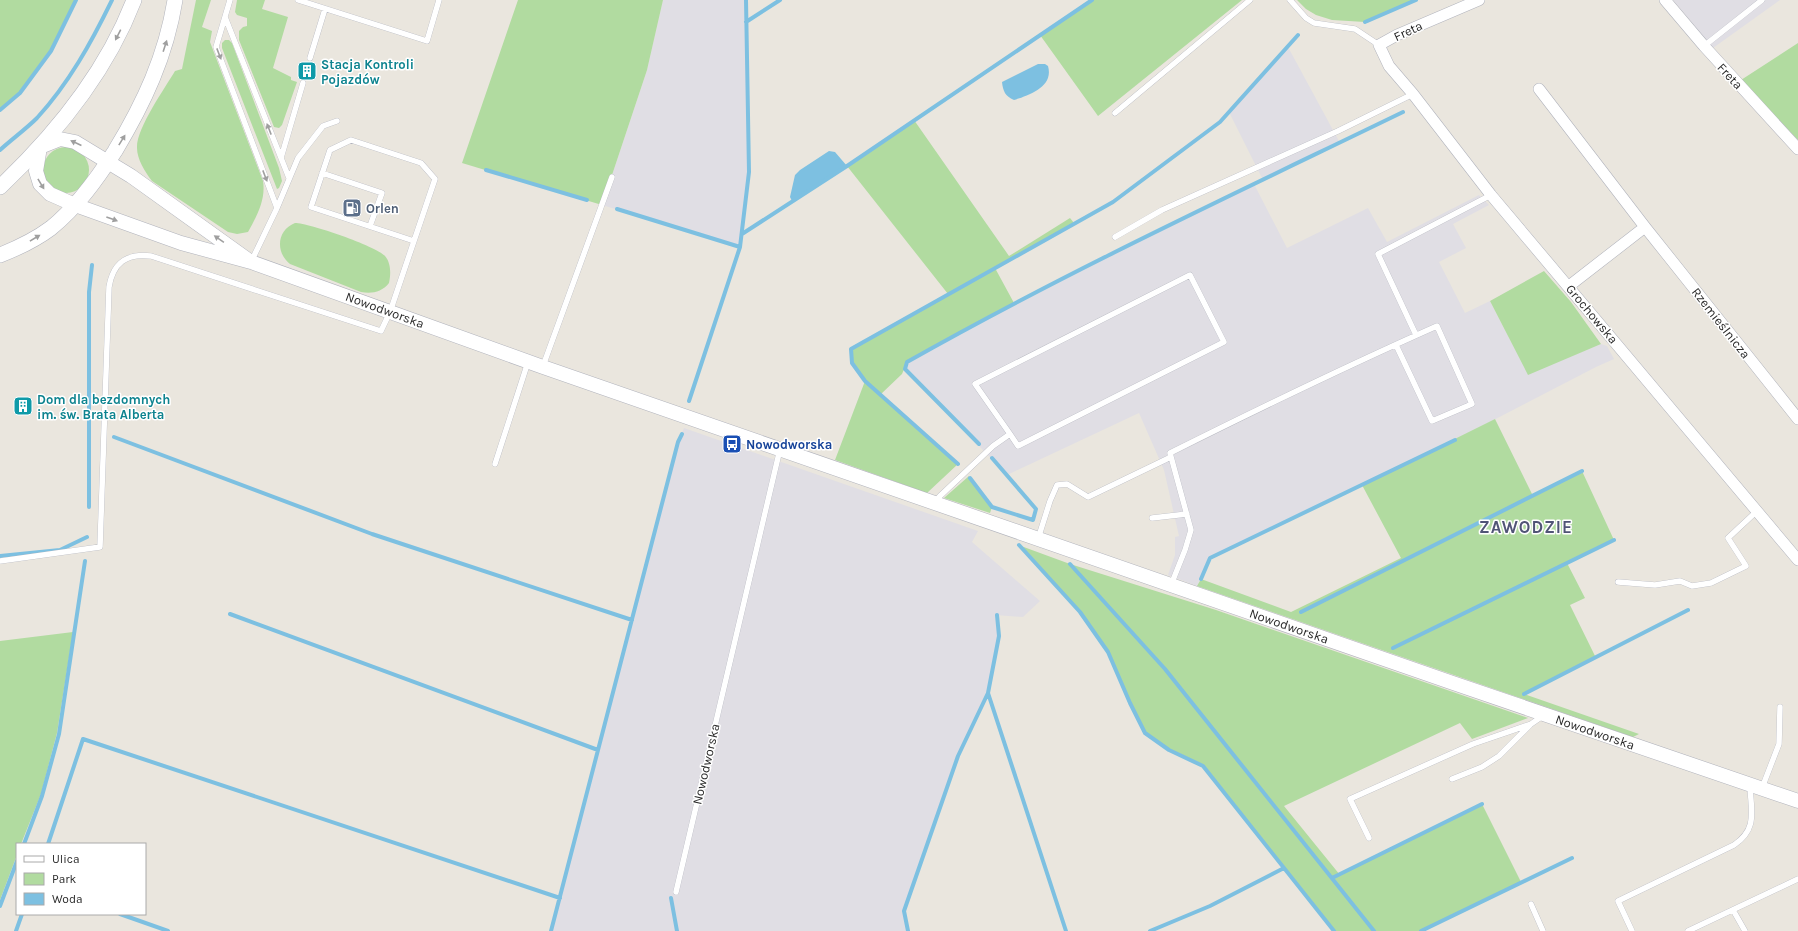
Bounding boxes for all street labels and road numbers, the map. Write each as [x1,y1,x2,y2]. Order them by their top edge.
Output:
street label: Freta [1391,18,1425,44]
street label: Freta [1714,60,1746,92]
street label: Grochowska [1563,281,1621,347]
street label: Rzemieślnicza [1689,285,1753,361]
street label: Nowodworska [344,289,426,331]
street label: Nowodworska [1247,605,1331,647]
street label: Nowodworska [1553,711,1637,753]
street label: Nowodworska [689,722,723,806]

